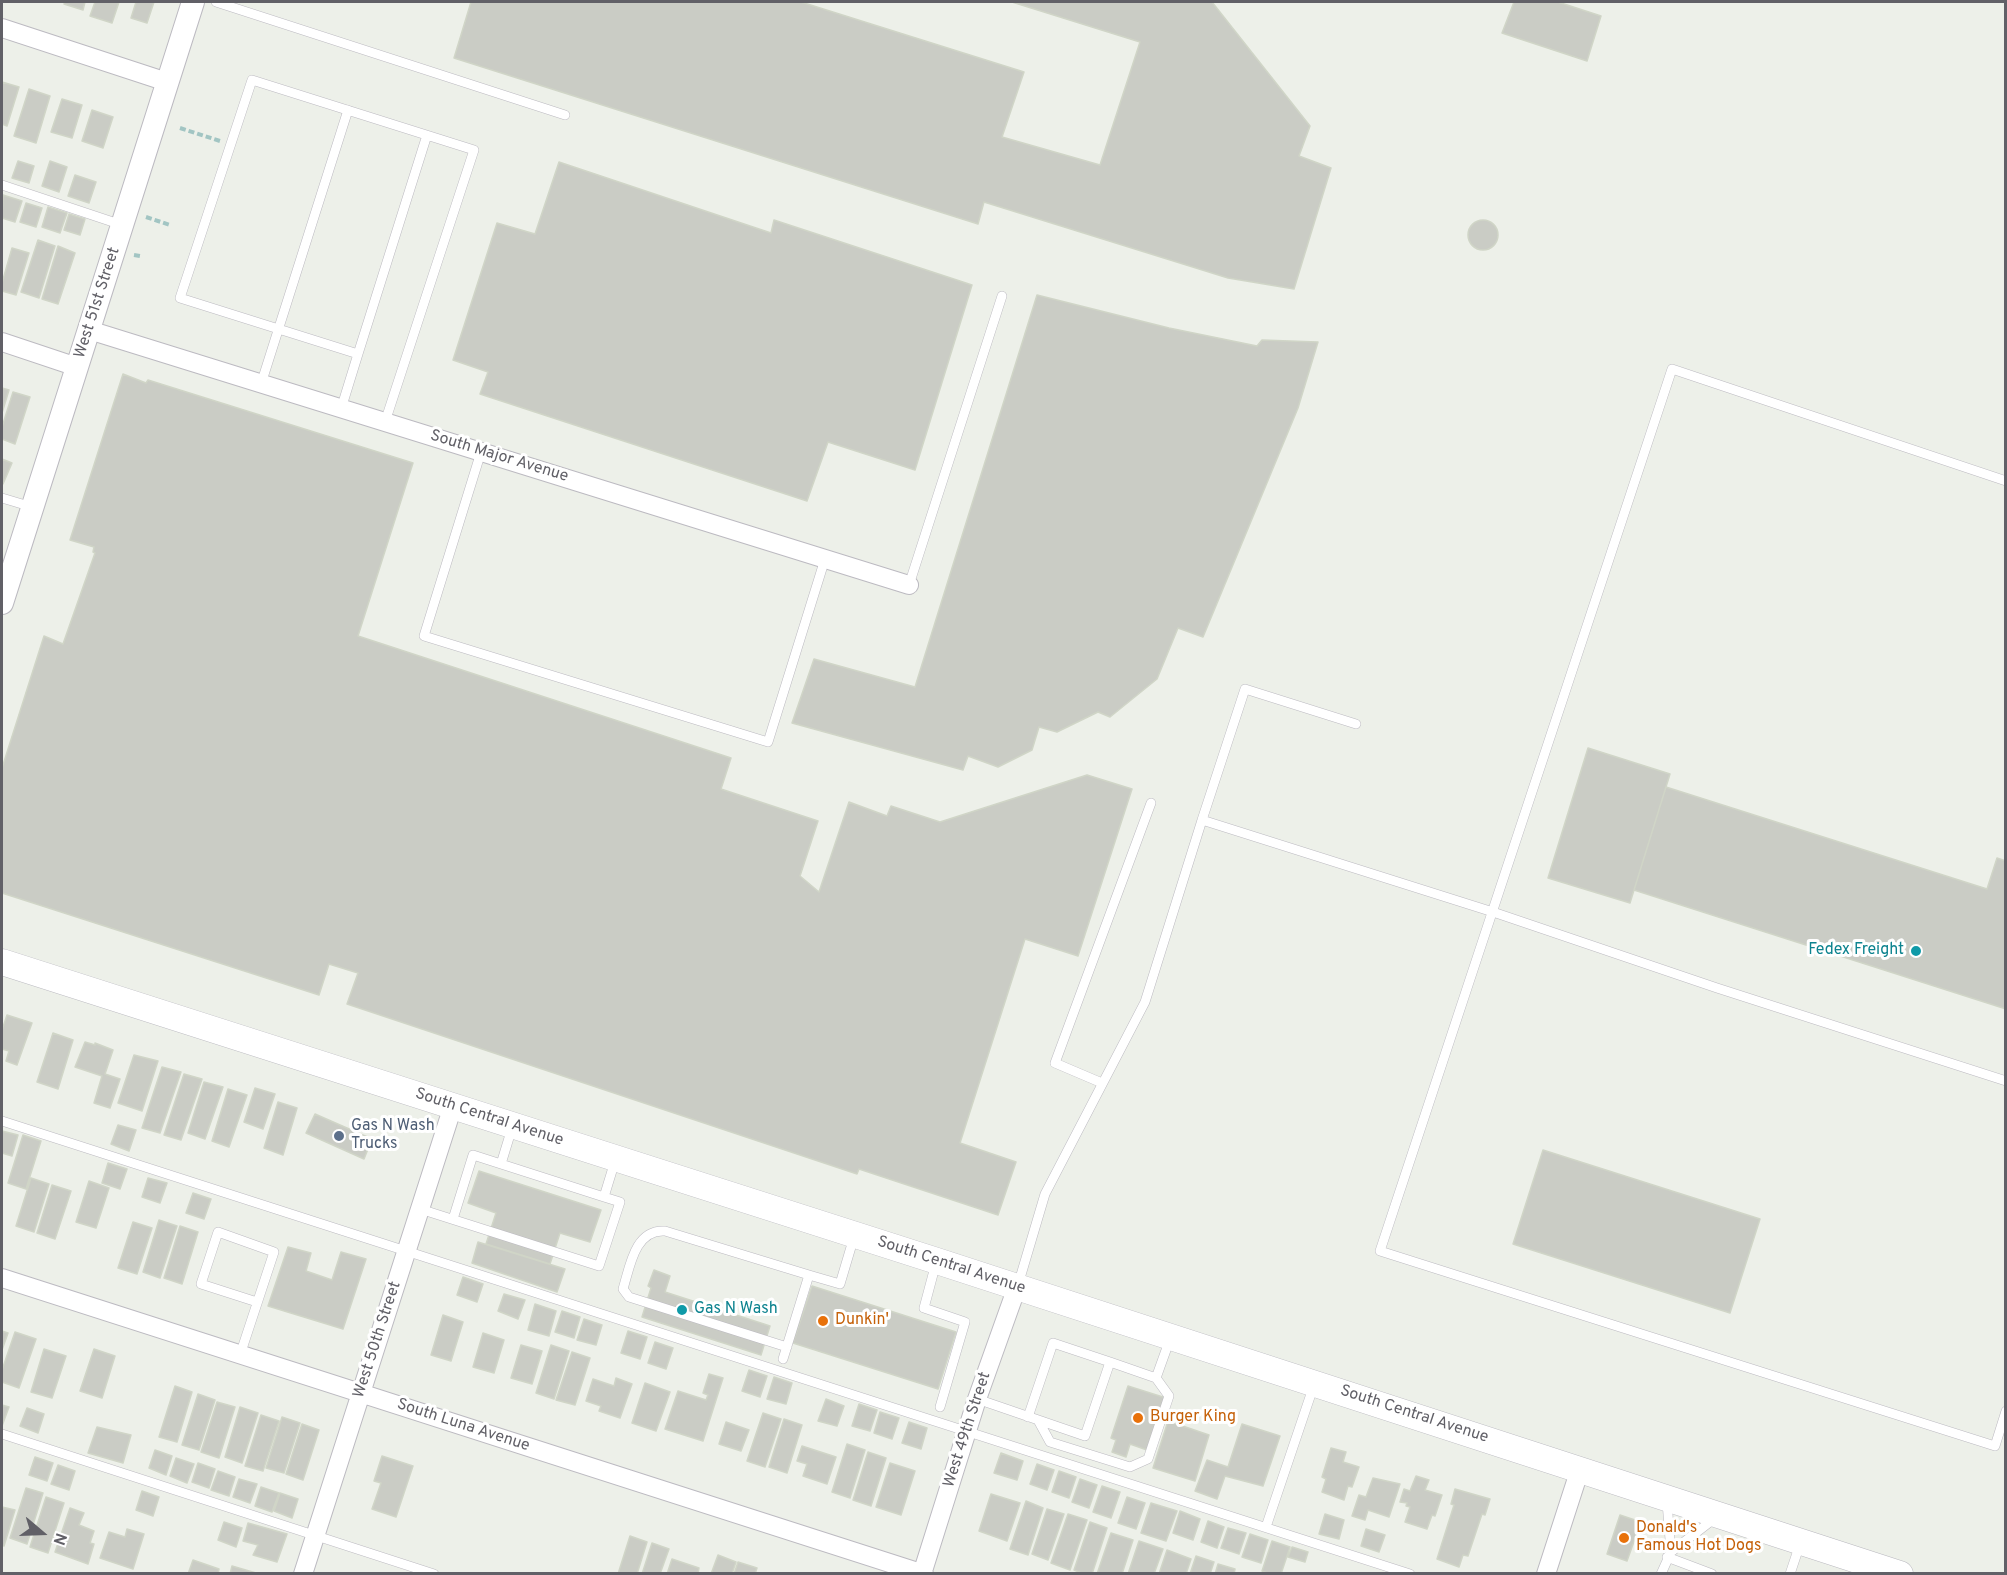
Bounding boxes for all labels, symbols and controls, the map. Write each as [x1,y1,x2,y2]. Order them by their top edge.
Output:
street label: West 51st Street [71,245,125,361]
street label: South Major Avenue [428,427,570,487]
place label: Fedex Freight [1808,941,1904,961]
marker: Fedex Freight [1909,944,1923,958]
street label: South Central Avenue [412,1085,566,1151]
place label: Gas N Wash Trucks [351,1117,435,1155]
marker: Gas N Wash Trucks [332,1129,346,1143]
street label: South Central Avenue [874,1233,1028,1299]
street label: West 50th Street [350,1279,406,1401]
place label: Gas N Wash [694,1300,778,1320]
marker: Gas N Wash [675,1303,689,1317]
place label: Dunkin' [835,1311,889,1331]
marker: Dunkin' [816,1314,830,1328]
street label: West 49th Street [940,1370,996,1490]
street label: South Central Avenue [1337,1382,1491,1448]
street label: South Luna Avenue [394,1395,532,1457]
place label: Burger King [1150,1408,1236,1428]
marker: Burger King [1131,1411,1145,1425]
north arrow [12,1503,72,1563]
place label: Donald's Famous Hot Dogs [1636,1519,1762,1557]
text: N [48,1530,70,1548]
marker: Donald's Famous Hot Dogs [1617,1531,1631,1545]

